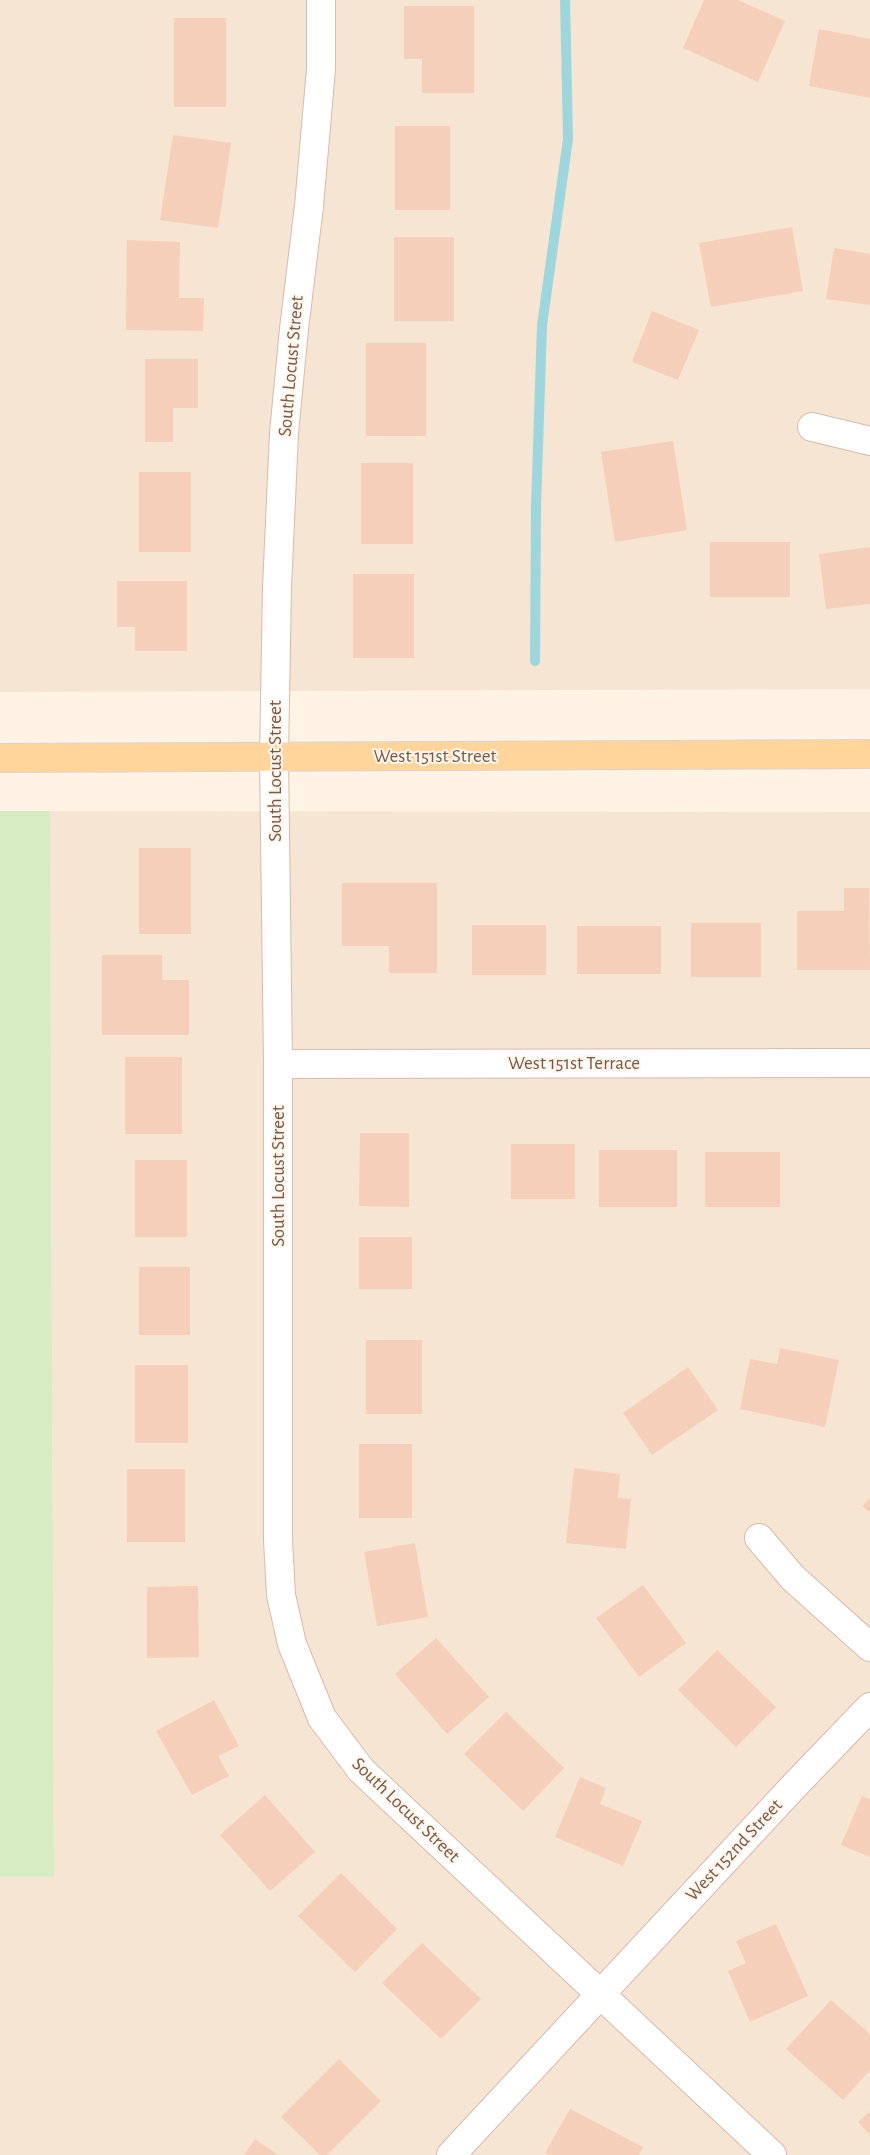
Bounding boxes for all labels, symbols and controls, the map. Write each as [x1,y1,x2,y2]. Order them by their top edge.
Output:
street label: South Locust Street [273,294,309,438]
street label: South Locust Street [264,700,286,842]
street label: West 151st Street [373,745,497,767]
street label: West 151st Terrace [508,1052,640,1074]
street label: South Locust Street [267,1105,289,1247]
street label: South Locust Street [347,1753,465,1867]
street label: West 152nd Street [681,1794,787,1906]

